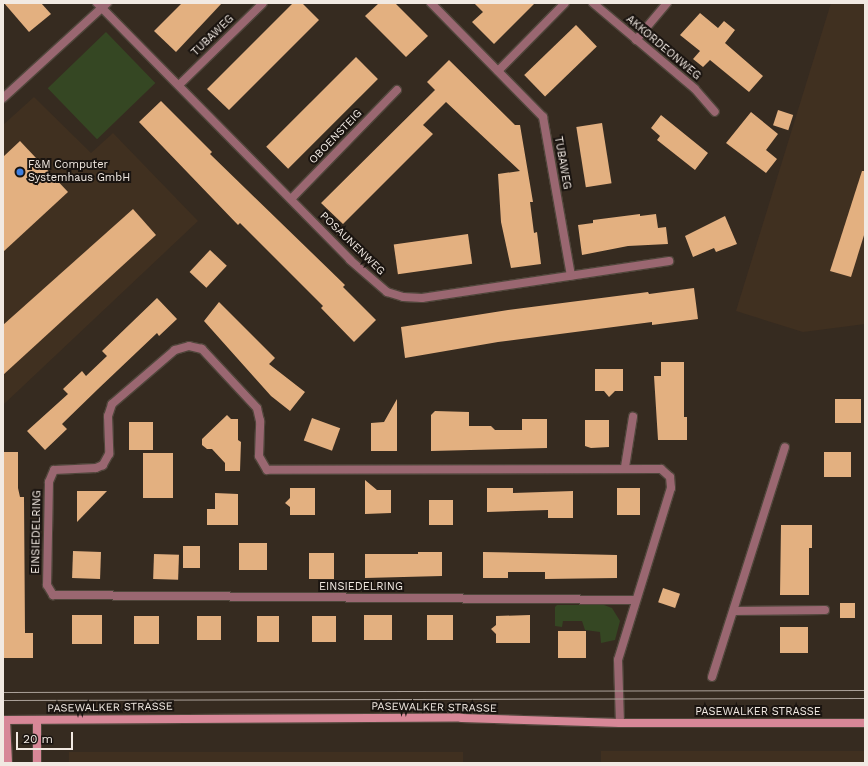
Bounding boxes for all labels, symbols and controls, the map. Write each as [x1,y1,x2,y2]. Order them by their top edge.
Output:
street label: TUBAWEG [189,13,237,59]
street label: AKKORDEONWEG [623,13,703,83]
street label: OBOENSTEIG [307,107,365,167]
street label: TUBAWEG [551,135,573,191]
place label: F&M Computer Systemhaus GmbH [28,159,130,185]
marker: F&M Computer Systemhaus GmbH [15,167,25,177]
street label: POSAUNENWEG [317,210,387,278]
street label: EINSIEDELRING [30,490,44,574]
street label: EINSIEDELRING [319,580,403,594]
street label: PASEWALKER STRASSE [47,700,173,716]
street label: PASEWALKER STRASSE [371,700,497,716]
street label: PASEWALKER STRASSE [695,705,821,719]
scale bar [18,724,75,750]
text: 20 m [23,732,53,746]

